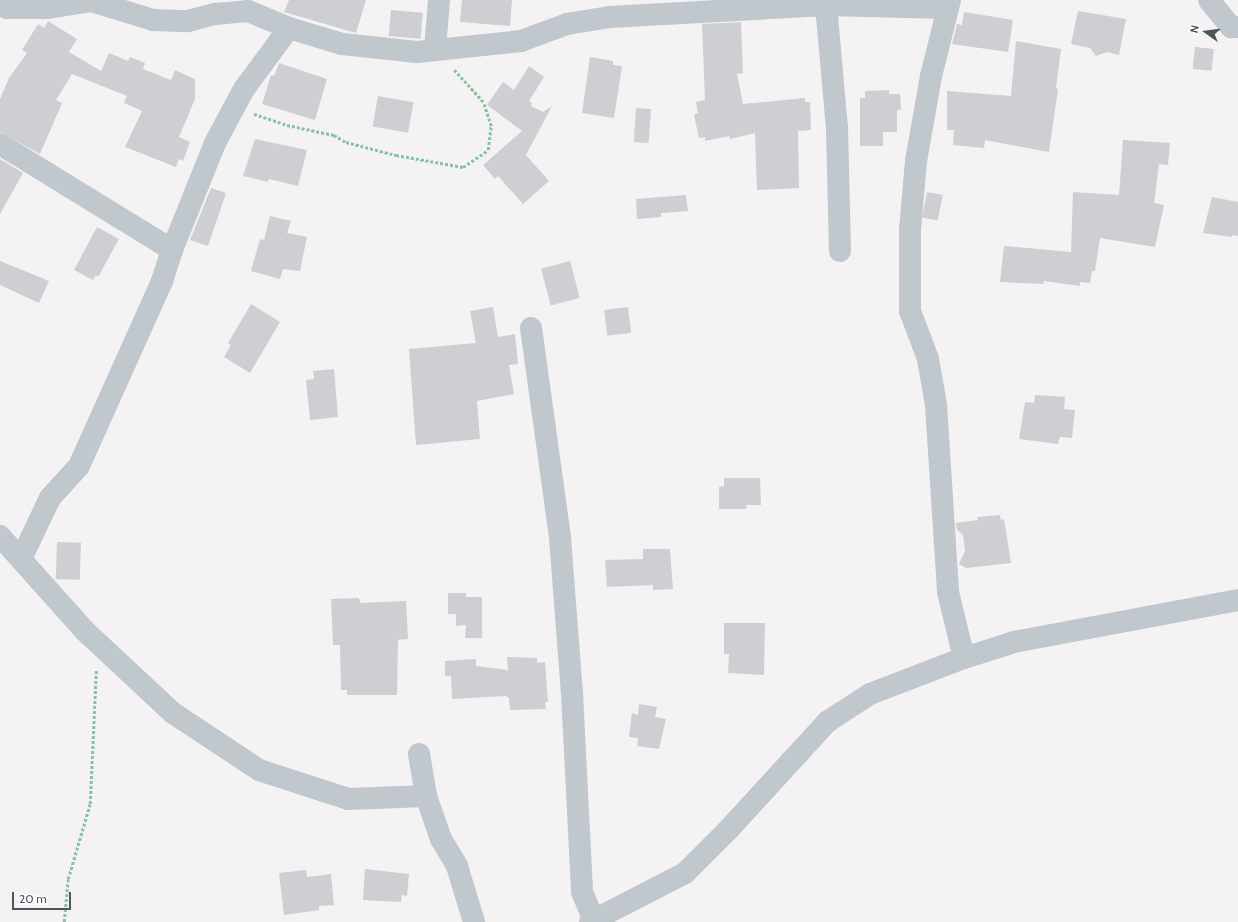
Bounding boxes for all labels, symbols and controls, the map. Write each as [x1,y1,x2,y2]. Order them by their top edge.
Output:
north arrow [1186,12,1226,52]
text: N [1187,24,1202,35]
scale bar [14,884,73,910]
text: 20 m [19,891,47,906]

